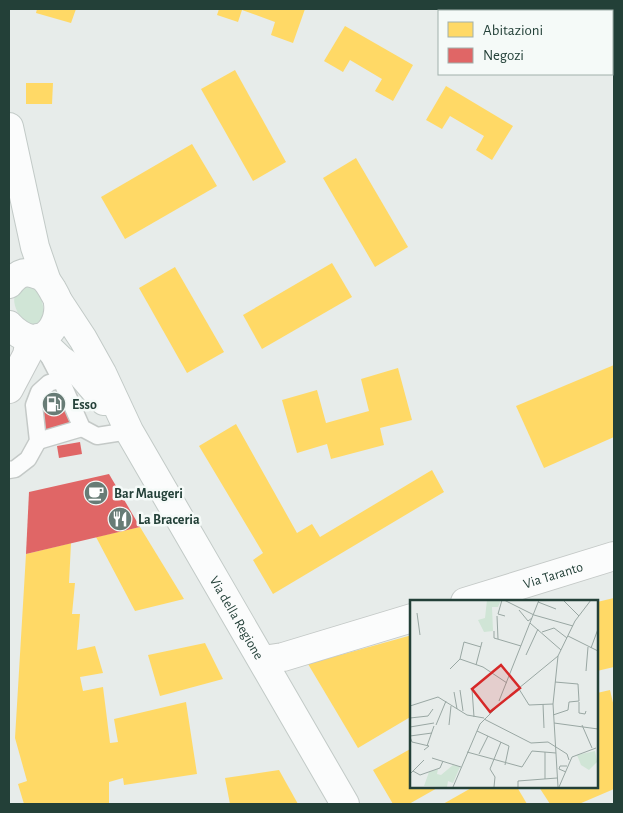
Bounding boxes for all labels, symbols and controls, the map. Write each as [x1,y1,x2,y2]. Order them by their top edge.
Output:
legend [438,10,613,75]
text: Abitazioni [483,23,543,38]
text: Negozi [483,48,524,63]
fuel station icon: Esso [41,391,67,417]
place label: Esso [72,398,97,412]
cafe icon: Bar Maugeri [83,480,109,506]
place label: Bar Maugeri [114,487,183,501]
restaurant icon: La Braceria [107,506,133,532]
place label: La Braceria [138,513,200,527]
street label: Via Taranto [522,560,585,592]
street label: Via della Regione [207,574,266,662]
inset map [410,600,598,788]

